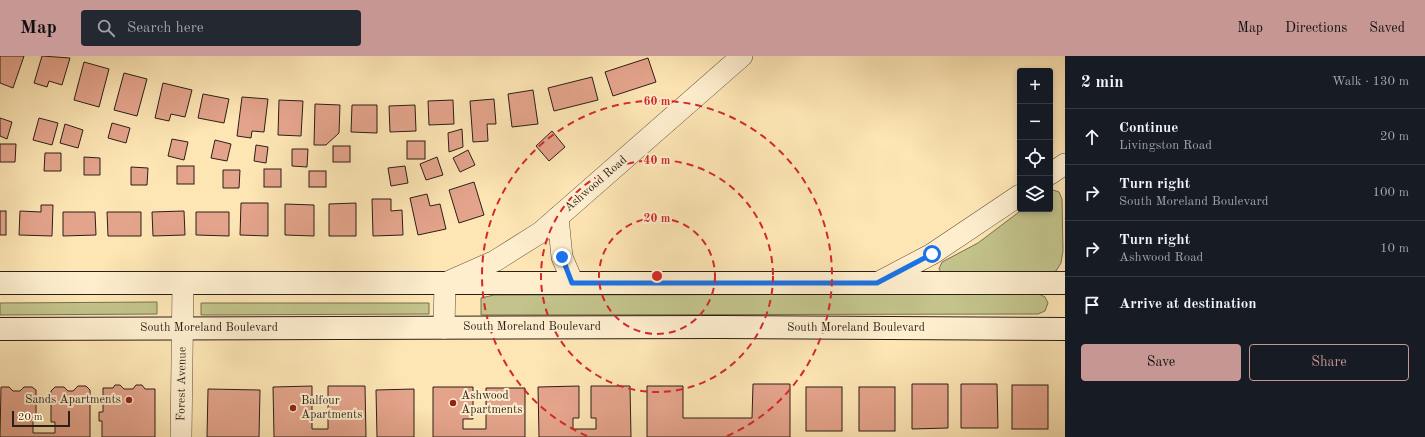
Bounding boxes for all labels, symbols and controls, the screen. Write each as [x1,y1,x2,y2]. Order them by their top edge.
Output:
search box [81,10,361,46]
icon: search [95,17,117,39]
text: Map [20,19,57,38]
text: Search here [127,21,204,36]
text: Map [1237,21,1263,35]
text: Directions [1285,21,1347,35]
text: Saved [1369,21,1405,35]
map controls [1017,68,1053,212]
button: + [1017,68,1053,104]
text: 2 min [1081,74,1124,91]
text: Walk · 130 m [1332,75,1409,88]
text: 60 m [644,96,671,108]
button: − [1017,104,1053,140]
text: Continue [1119,121,1178,136]
icon: ahead [1081,126,1103,148]
text: 20 m [1380,130,1409,143]
text: Livingston Road [1119,139,1212,152]
button: locate [1017,140,1053,176]
street label: Ashwood Road [563,154,629,214]
text: 40 m [644,155,671,167]
button: layers [1017,176,1053,212]
text: Turn right [1119,177,1190,192]
icon: right [1081,182,1103,204]
text: 100 m [1372,186,1409,199]
text: South Moreland Boulevard [1119,195,1269,208]
text: 20 m [644,213,671,225]
text: Turn right [1119,233,1190,248]
icon: right [1081,238,1103,260]
text: 10 m [1380,242,1409,255]
route start [923,245,941,263]
route end [553,248,571,266]
text: Ashwood Road [1119,251,1203,264]
centre of rings [650,269,664,283]
icon: arrive [1081,294,1103,316]
text: Arrive at destination [1119,297,1257,312]
street label: South Moreland Boulevard [463,321,601,333]
street label: South Moreland Boulevard [140,322,278,334]
street label: South Moreland Boulevard [787,322,925,334]
button: Save [1081,344,1241,381]
button: Share [1249,344,1409,381]
street label: Forest Avenue [175,346,189,421]
place label: Ashwood Apartments [461,390,522,416]
place label: Sands Apartments [25,394,121,406]
marker: Sands Apartments [124,395,134,405]
place label: Balfour Apartments [301,395,362,421]
marker: Ashwood Apartments [448,398,458,408]
marker: Balfour Apartments [288,403,298,413]
scale bar [12,409,70,428]
text: 20 m [18,412,43,423]

